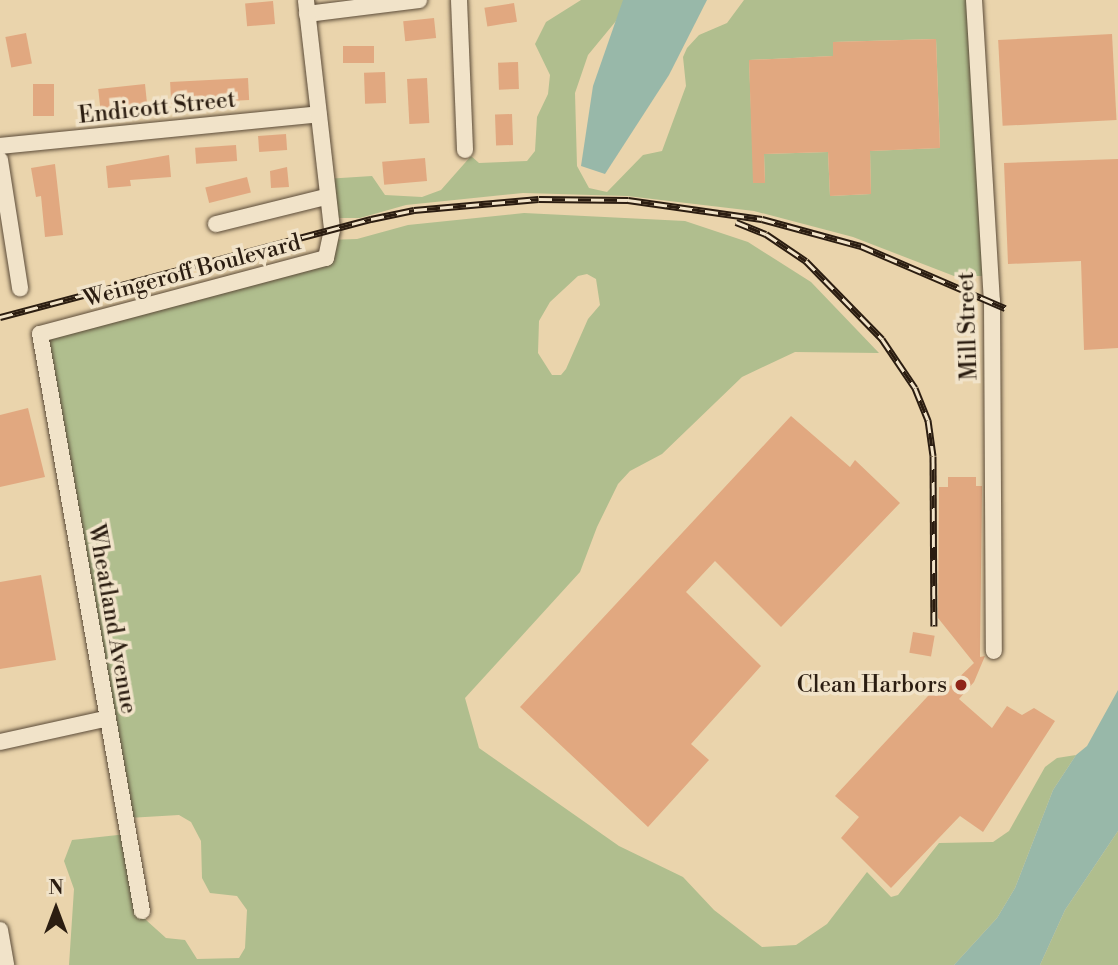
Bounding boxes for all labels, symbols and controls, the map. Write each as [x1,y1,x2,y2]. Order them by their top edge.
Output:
street label: Endicott Street [77,86,237,130]
street label: Weingeroff Boulevard [80,229,304,313]
street label: Mill Street [952,271,984,381]
street label: Wheatland Avenue [82,522,142,716]
place label: Clean Harbors [797,671,947,699]
marker: Clean Harbors [953,677,969,693]
north arrow [21,874,91,944]
text: N [48,876,64,900]

